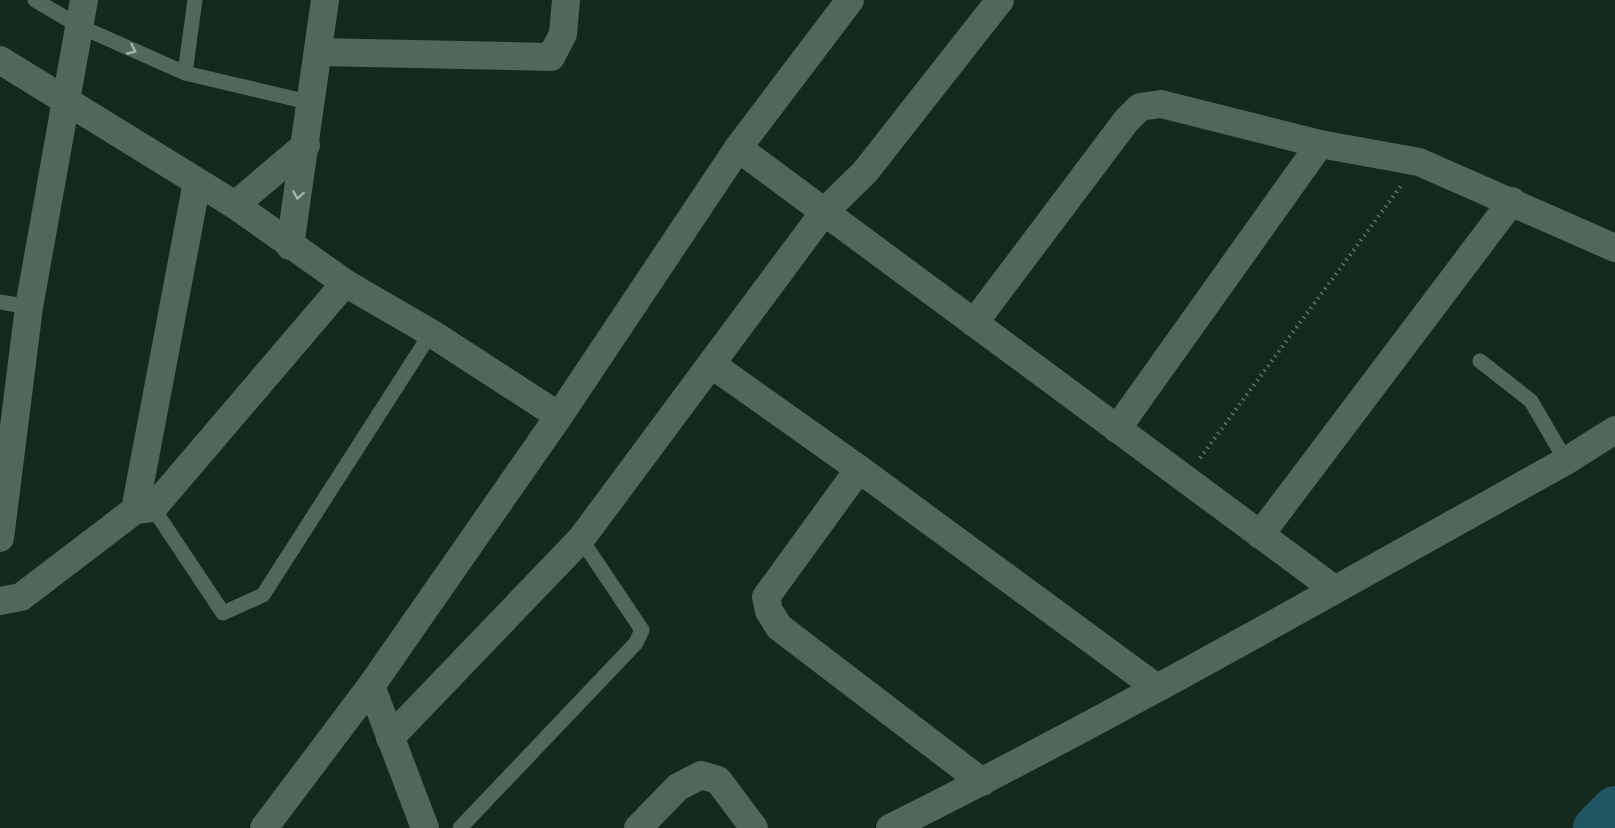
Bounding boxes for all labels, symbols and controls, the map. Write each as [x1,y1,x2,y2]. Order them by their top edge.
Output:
one-way arrow [126,42,137,54]
one-way arrow [292,190,305,200]

